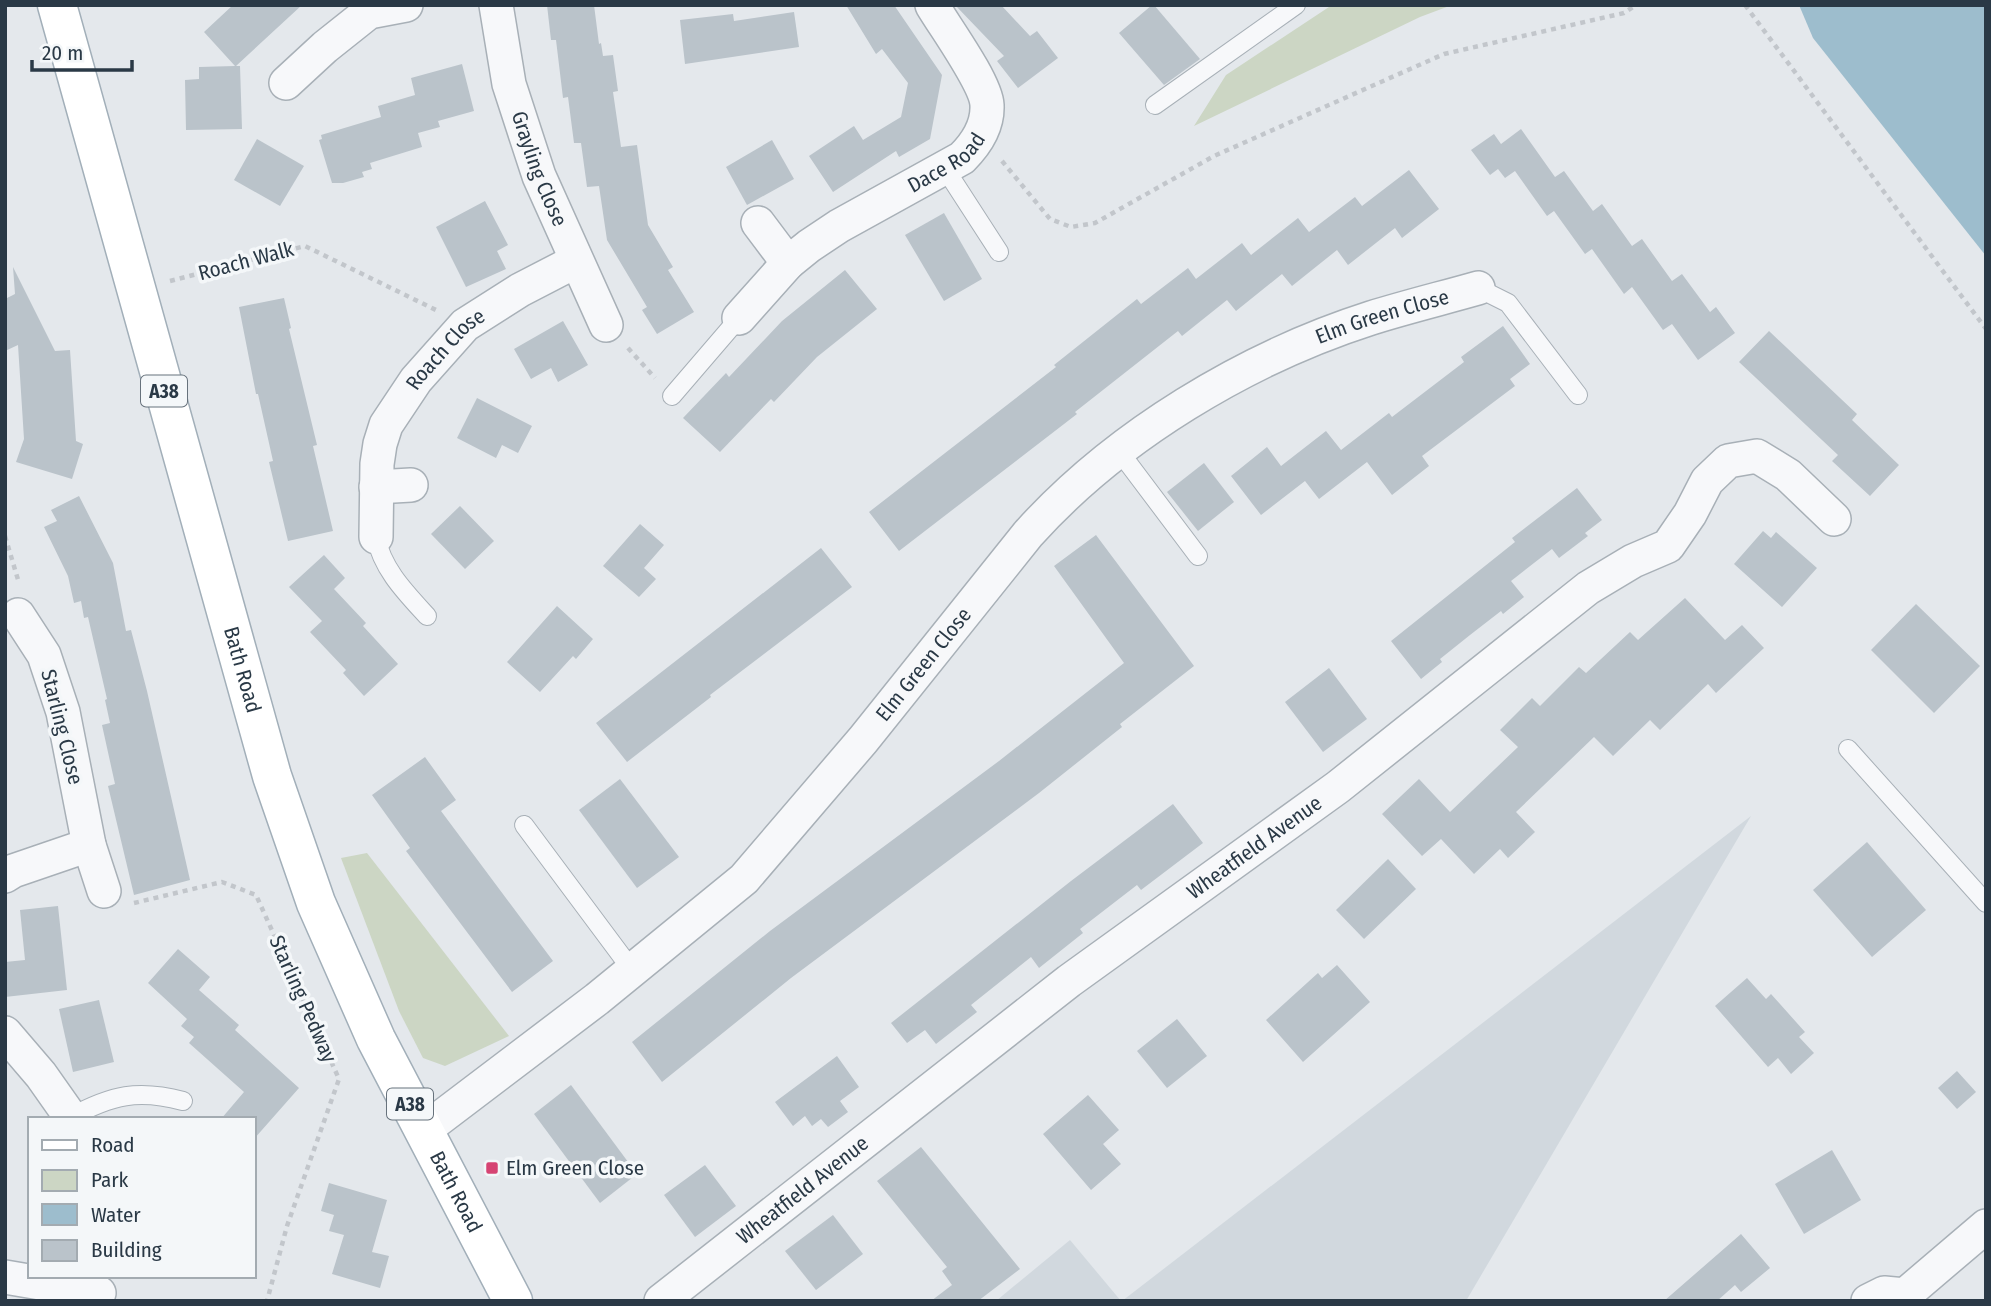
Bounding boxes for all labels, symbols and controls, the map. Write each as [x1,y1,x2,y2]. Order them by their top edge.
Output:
scale bar [32,28,131,72]
text: 20 m [42,40,83,66]
street label: Grayling Close [506,108,573,230]
street label: Dace Road [903,128,991,198]
street label: Roach Walk [195,236,297,286]
street label: Elm Green Close [1312,284,1452,350]
street label: Roach Close [400,303,490,395]
road number: A38 [141,376,187,406]
street label: Elm Green Close [870,602,977,726]
street label: Bath Road [218,624,267,716]
street label: Starling Close [35,667,89,787]
street label: Wheatfield Avenue [1182,790,1327,905]
street label: Starling Pedway [263,931,343,1067]
road number: A38 [387,1088,433,1120]
legend [28,1117,256,1278]
street label: Wheatfield Avenue [732,1130,874,1250]
text: Road [91,1132,135,1158]
street label: Bath Road [424,1147,488,1237]
place label: Elm Green Close [506,1155,644,1181]
marker: Elm Green Close [484,1160,500,1176]
text: Park [91,1167,129,1193]
text: Water [91,1202,141,1228]
text: Building [91,1237,162,1263]

